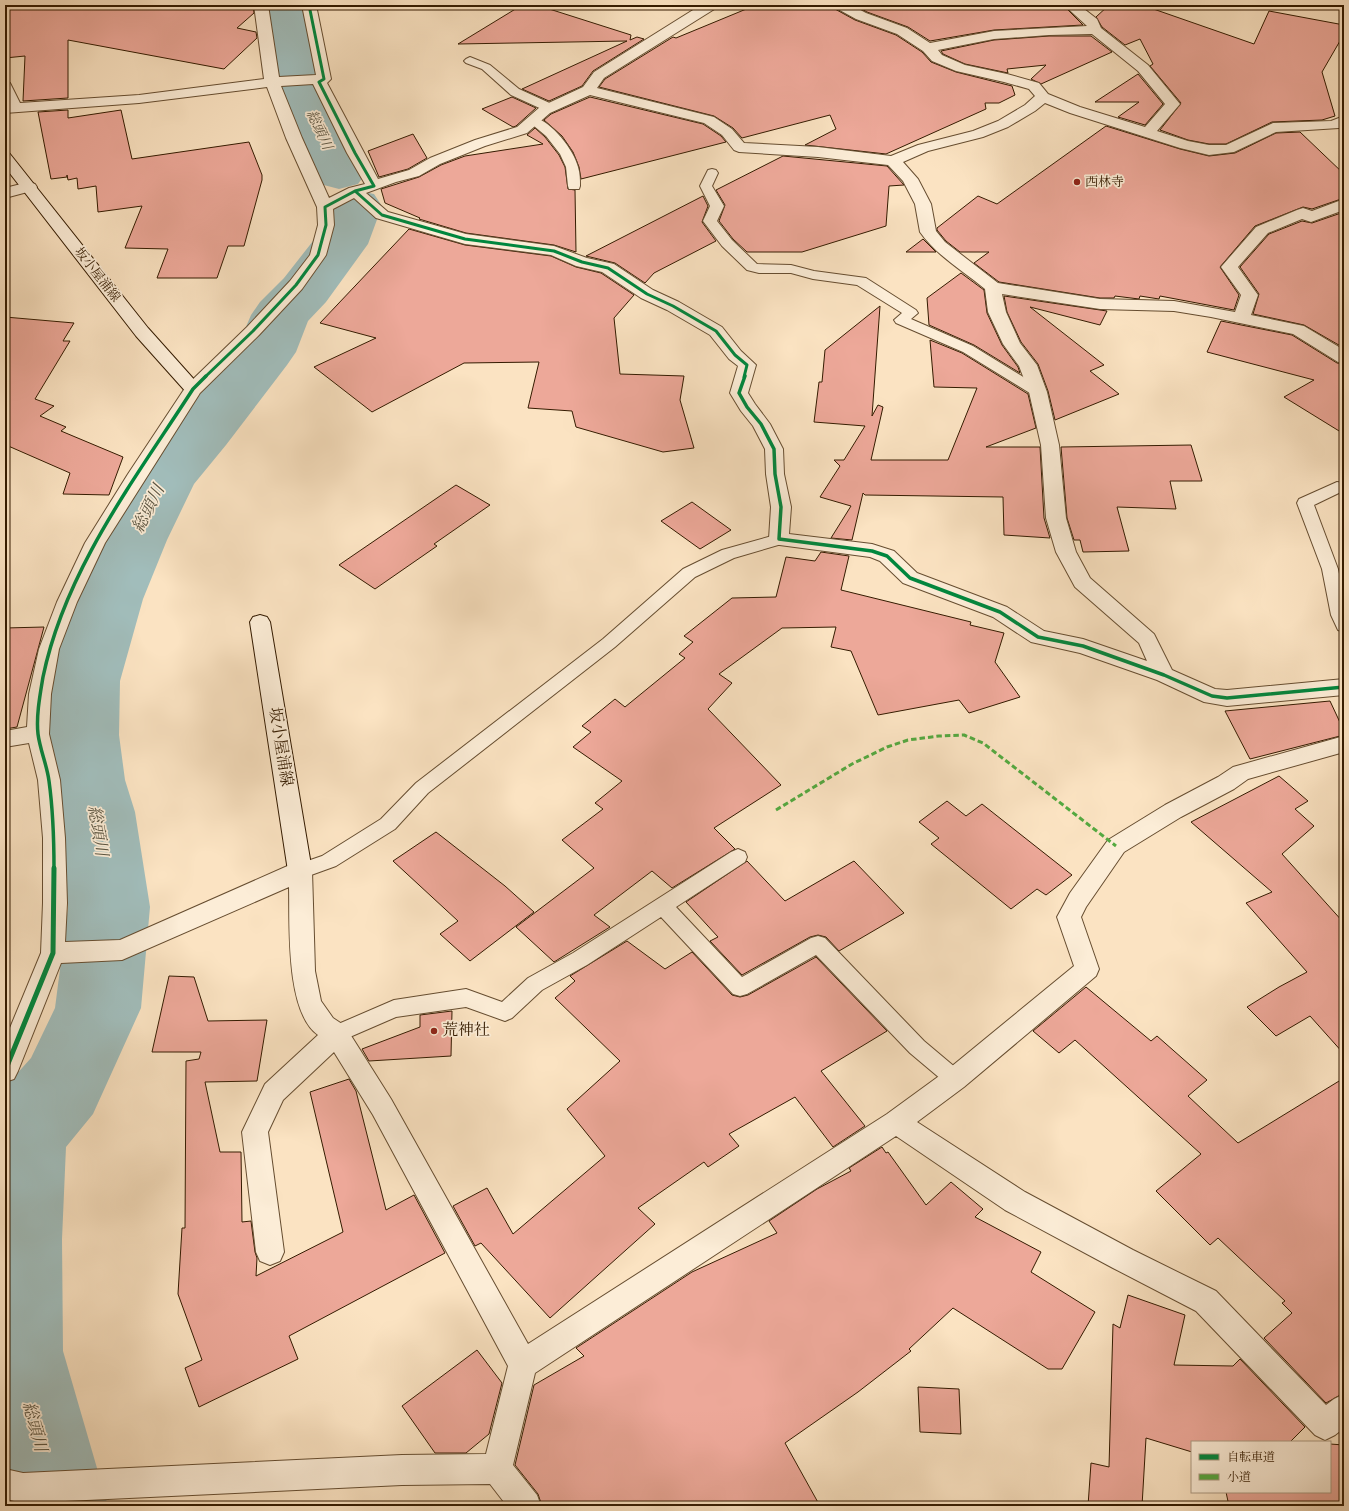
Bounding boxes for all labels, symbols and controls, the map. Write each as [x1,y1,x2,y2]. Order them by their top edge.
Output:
water label: 総頭川 [302,107,337,155]
place label: 西林寺 [1085,174,1124,191]
marker: 西林寺 [1072,177,1082,187]
street label: 坂小屋浦線 [70,244,124,306]
water label: 総頭川 [128,480,171,536]
street label: 坂小屋浦線 [264,706,296,788]
water label: 総頭川 [83,804,112,860]
place label: 荒神社 [442,1021,490,1041]
marker: 荒神社 [429,1026,439,1036]
water label: 総頭川 [17,1400,51,1456]
legend [1191,1441,1331,1493]
text: 自転車道 [1227,1450,1275,1465]
text: 小道 [1227,1470,1251,1485]

